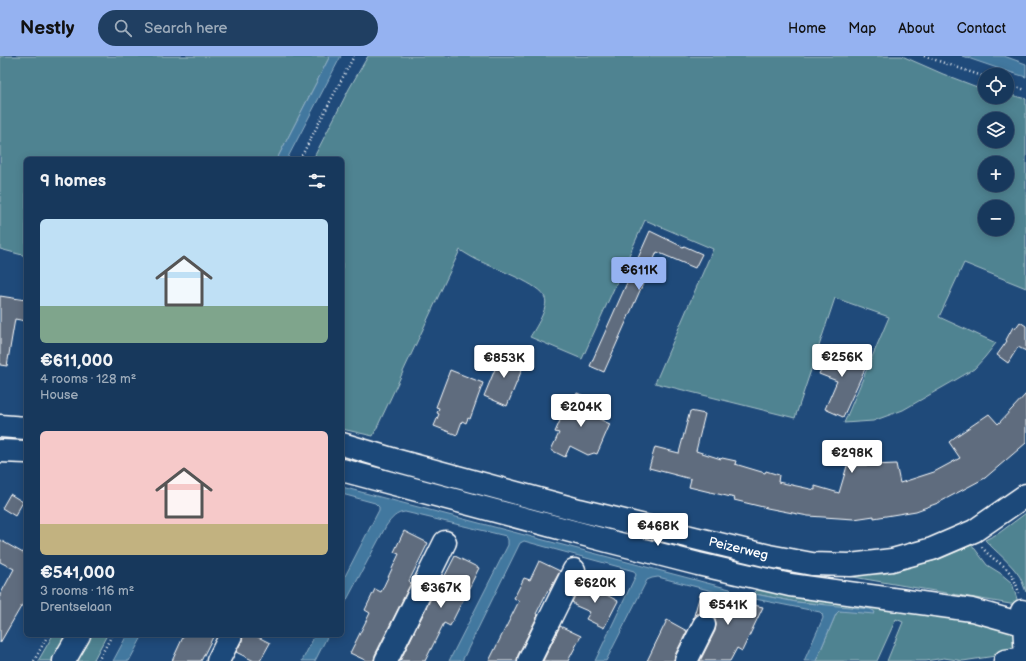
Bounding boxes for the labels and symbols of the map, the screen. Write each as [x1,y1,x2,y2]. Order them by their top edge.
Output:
pin: €611K [611,257,667,291]
pin: €256K [814,344,870,378]
pin: €853K [476,345,532,379]
pin: €204K [553,394,609,428]
pin: €298K [824,440,880,474]
pin: €468K [630,513,686,547]
street label: Peizerweg [707,534,770,564]
pin: €620K [567,570,623,604]
pin: €367K [413,575,469,609]
pin: €541K [700,592,756,626]

